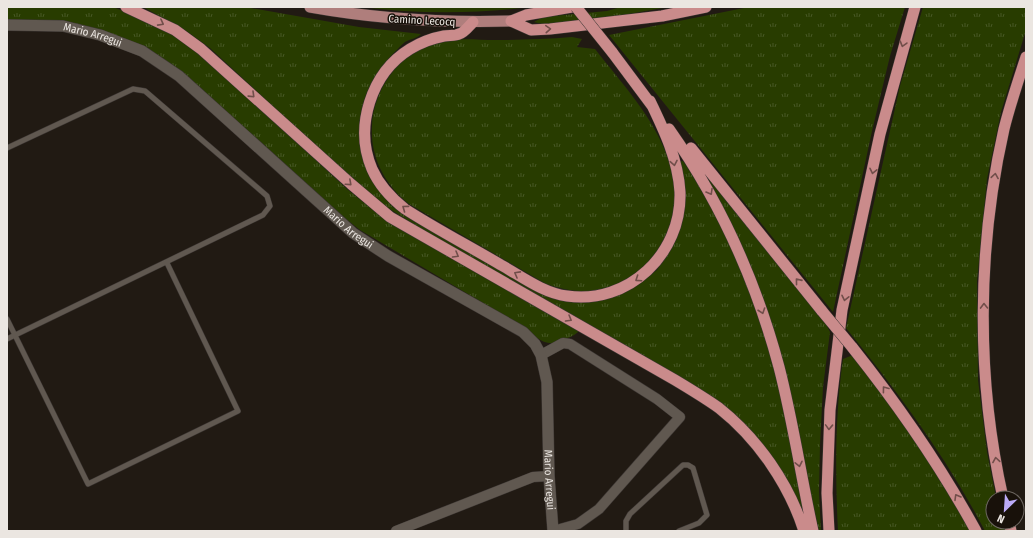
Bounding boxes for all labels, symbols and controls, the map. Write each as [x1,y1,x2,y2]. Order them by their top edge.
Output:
street label: Camino Lecocq [388,12,456,29]
one-way arrow [157,19,165,26]
street label: Mario Arregui [62,20,124,50]
one-way arrow [545,25,551,33]
one-way arrow [899,41,908,48]
one-way arrow [247,91,255,98]
one-way arrow [670,160,678,166]
one-way arrow [869,167,877,174]
one-way arrow [991,173,999,179]
one-way arrow [344,178,351,185]
one-way arrow [705,188,712,195]
street label: Mario Arregui [321,204,376,252]
one-way arrow [402,206,409,213]
one-way arrow [452,251,459,258]
one-way arrow [514,271,521,278]
one-way arrow [635,274,642,282]
one-way arrow [795,279,802,286]
one-way arrow [841,294,849,301]
one-way arrow [980,303,988,309]
one-way arrow [757,307,766,314]
one-way arrow [565,315,572,322]
one-way arrow [882,386,890,393]
one-way arrow [825,424,833,430]
street label: Mario Arregui [541,450,557,511]
one-way arrow [992,457,1001,463]
one-way arrow [795,461,803,467]
north arrow [985,490,1025,530]
one-way arrow [955,494,962,501]
text: N [995,511,1007,526]

